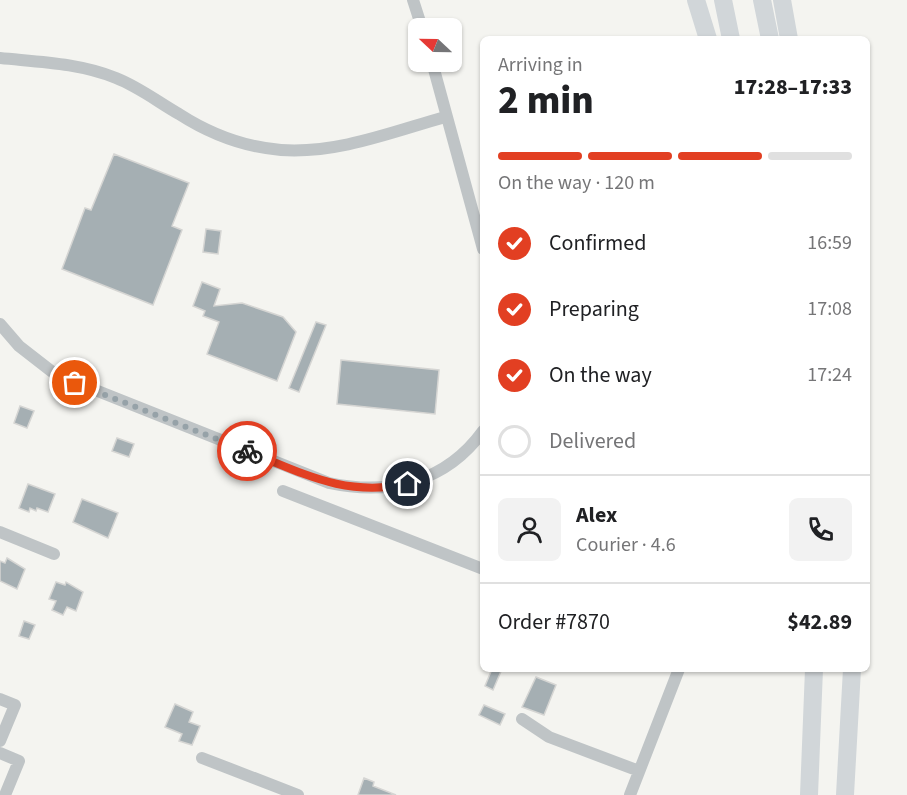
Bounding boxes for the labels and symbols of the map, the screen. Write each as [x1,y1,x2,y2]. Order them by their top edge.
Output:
north arrow [408,18,462,72]
pin [49,357,100,408]
courier [217,421,277,481]
pin [382,458,433,509]

